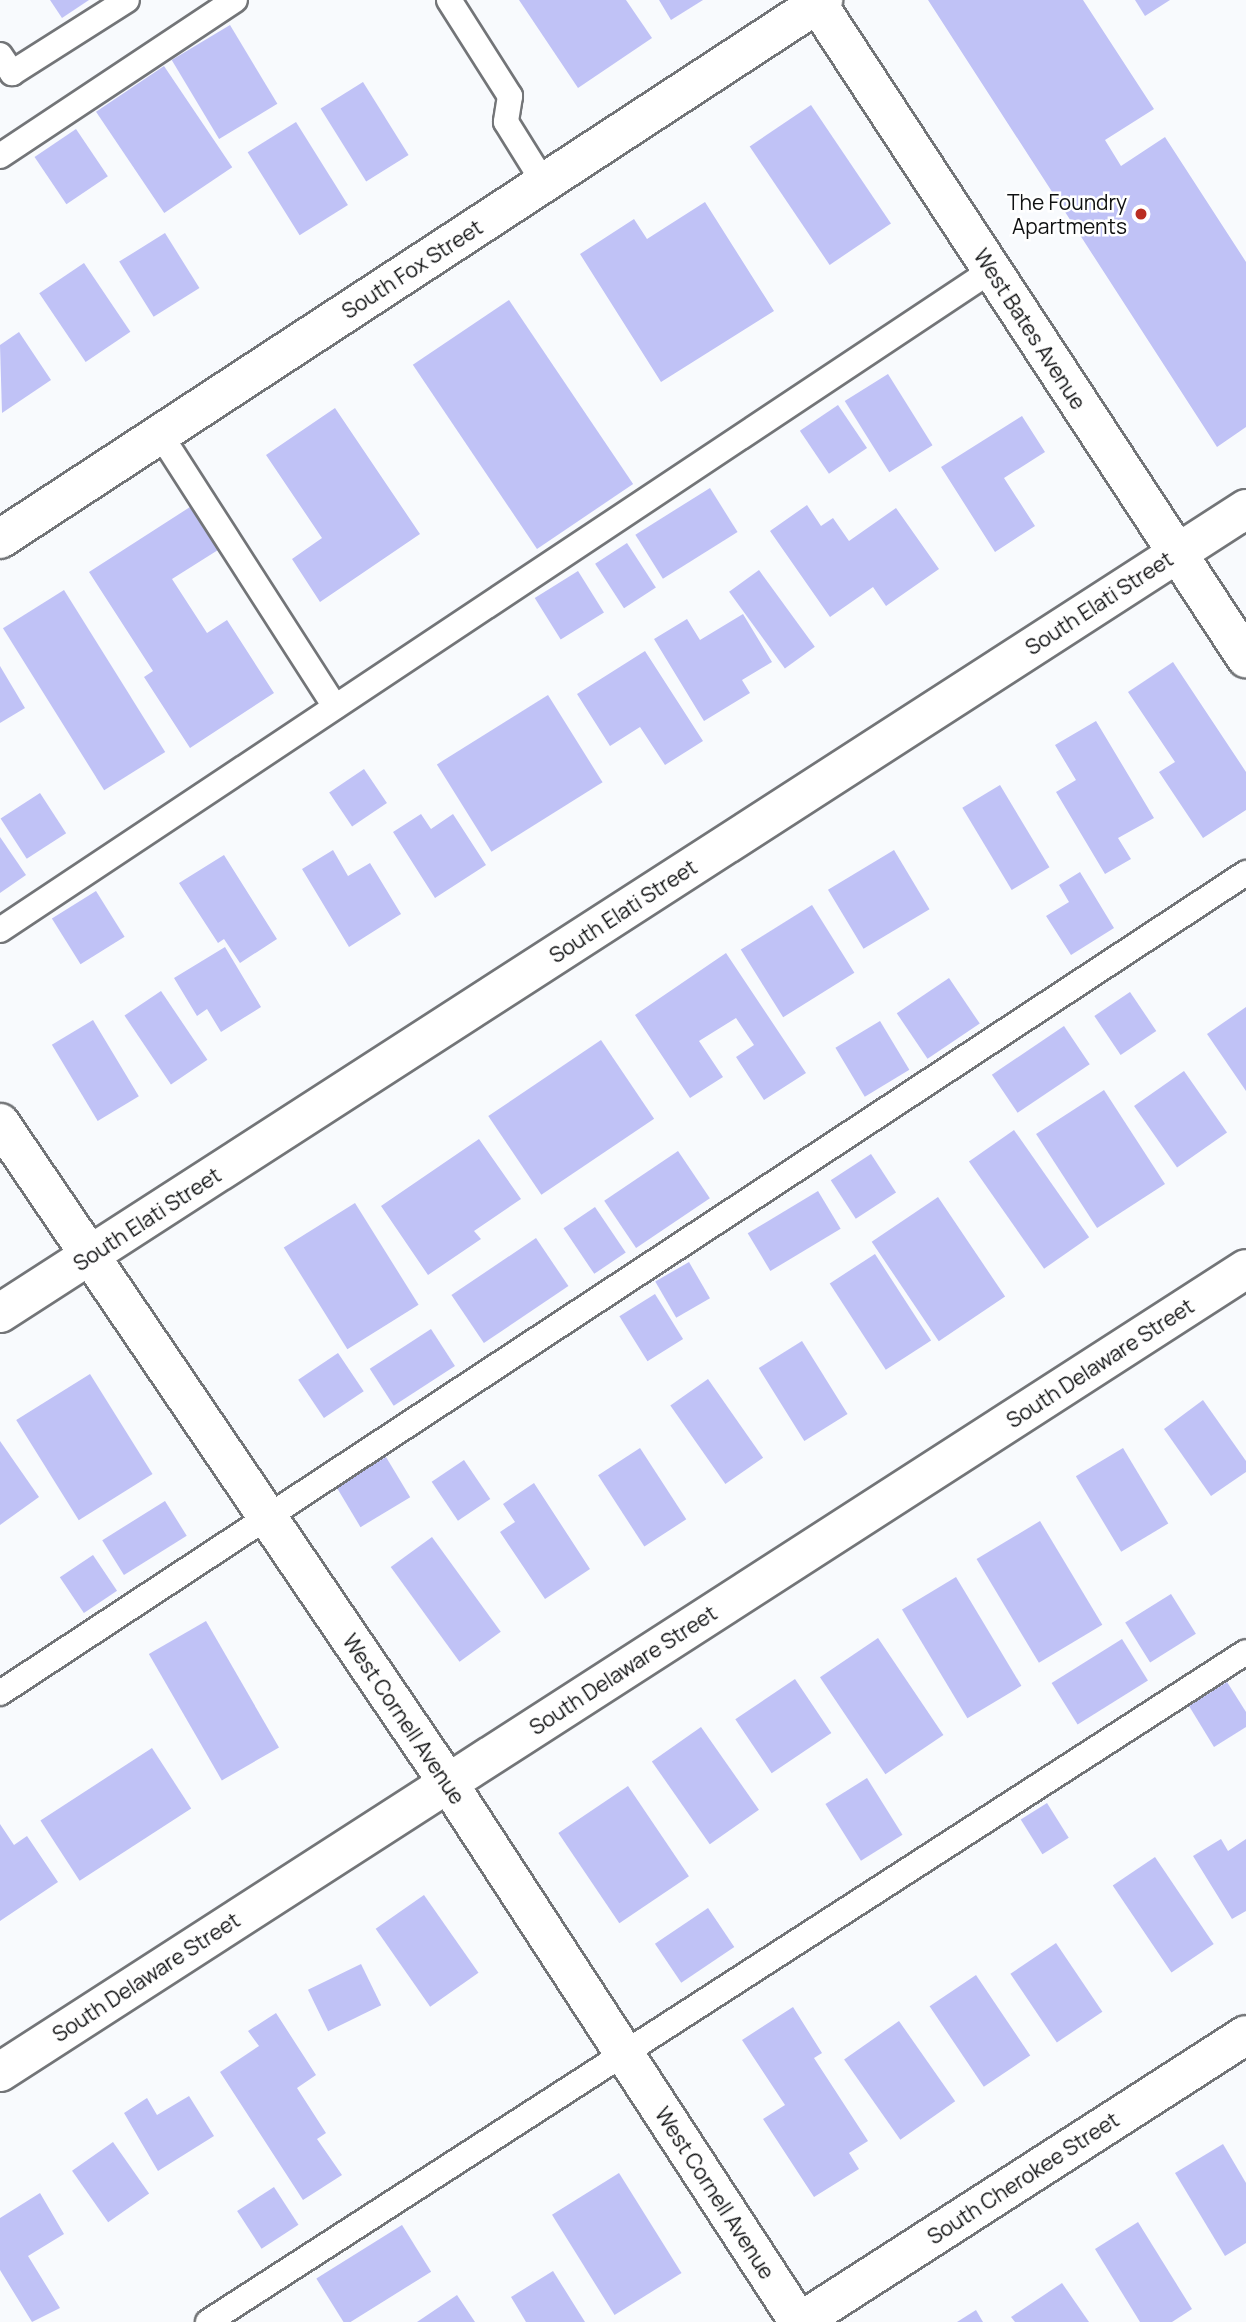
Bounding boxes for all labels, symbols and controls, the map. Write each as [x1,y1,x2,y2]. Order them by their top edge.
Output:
place label: The Foundry Apartments [1007,189,1127,239]
marker: The Foundry Apartments [1133,206,1149,222]
street label: South Fox Street [337,214,487,324]
street label: West Bates Avenue [969,244,1091,414]
street label: South Elati Street [1021,546,1177,660]
street label: South Elati Street [545,854,701,968]
street label: South Elati Street [69,1162,225,1276]
street label: South Delaware Street [1002,1293,1198,1433]
street label: South Delaware Street [525,1600,721,1740]
street label: West Cornell Avenue [338,1629,470,1809]
street label: South Delaware Street [48,1907,244,2047]
street label: West Cornell Avenue [650,2102,780,2284]
street label: South Cherokee Street [923,2107,1123,2249]

